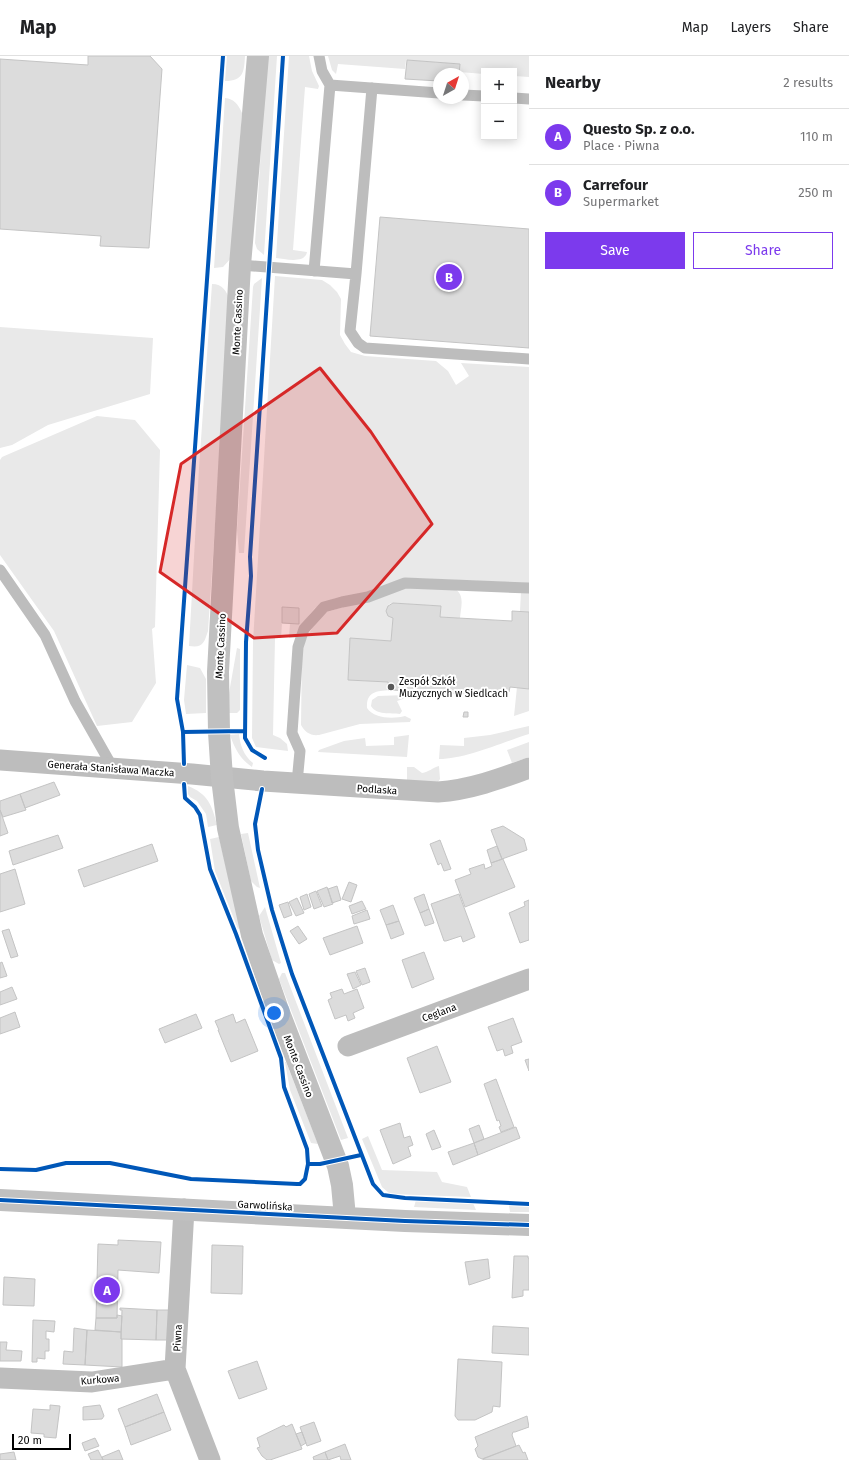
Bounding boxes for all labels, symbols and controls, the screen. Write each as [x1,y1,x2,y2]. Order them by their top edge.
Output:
text: Map [20,16,57,39]
text: Map [682,19,708,36]
text: Layers [730,19,771,36]
text: Share [793,19,829,36]
north arrow [433,68,469,104]
map controls [481,68,517,140]
button: + [481,68,517,104]
text: Nearby [545,72,600,93]
text: 2 results [783,75,833,90]
button: − [481,104,517,140]
text: Questo Sp. z o.o. [583,120,695,138]
text: A [554,129,562,144]
text: 110 m [800,129,833,144]
text: Place · Piwna [583,138,660,153]
text: Carrefour [583,176,648,194]
text: B [554,185,562,200]
text: 250 m [798,185,833,200]
text: Supermarket [583,194,659,209]
button: Save [545,232,685,269]
button: Share [693,232,833,269]
pin: B [436,262,462,292]
street label: Monte Cassino [230,289,246,355]
street label: Monte Cassino [213,613,229,679]
place label: Zespół Szkół Muzycznych w Siedlcach [399,676,508,700]
marker: Zespół Szkół Muzycznych w Siedlcach [386,682,396,692]
street label: Generała Stanisława Maczka [47,759,175,779]
street label: Podlaska [356,783,398,797]
street label: Ceglana [421,1001,458,1025]
your location [264,1003,284,1023]
street label: Monte Cassino [281,1034,315,1099]
street label: Garwolińska [237,1198,293,1213]
pin: A [94,1275,120,1305]
street label: Piwna [171,1324,185,1352]
street label: Kurkowa [80,1372,120,1388]
scale bar [12,1432,71,1451]
text: 20 m [18,1434,42,1447]

